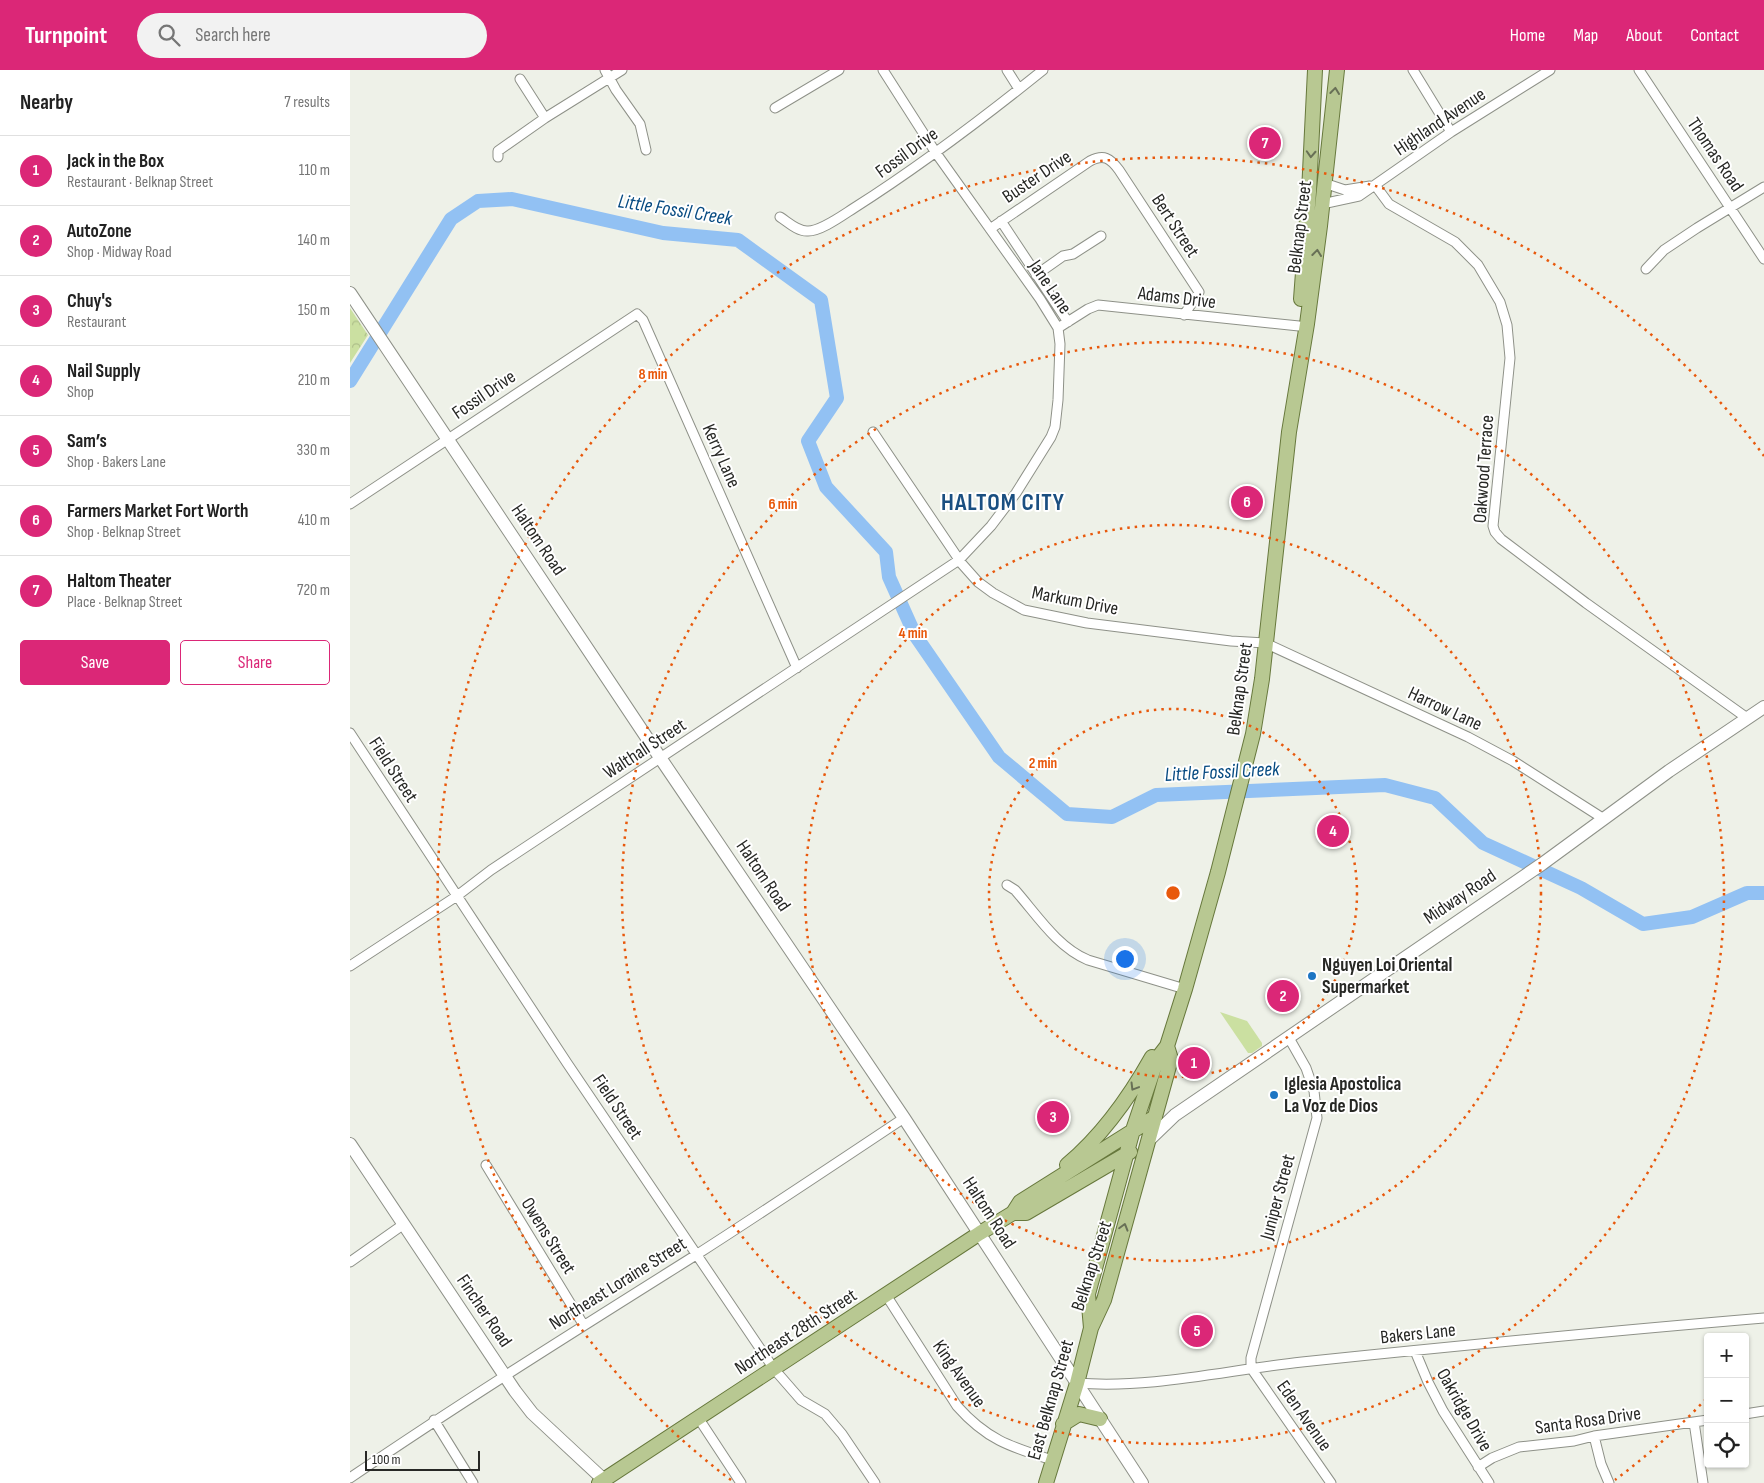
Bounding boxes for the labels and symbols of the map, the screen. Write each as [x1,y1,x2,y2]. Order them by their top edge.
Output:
street label: Highland Avenue [1390,83,1490,161]
one-way arrow [1329,87,1340,95]
street label: Thomas Road [1682,114,1748,196]
street label: Fossil Drive [871,123,943,183]
pin: 7 [1249,124,1281,162]
street label: Buster Drive [998,146,1076,208]
one-way arrow [1306,150,1316,158]
street label: Belknap Street [1283,179,1317,275]
water label: Little Fossil Creek [616,189,734,231]
street label: Bert Street [1146,190,1204,262]
one-way arrow [1311,248,1322,256]
street label: Jane Lane [1023,255,1076,318]
street label: Adams Drive [1136,282,1217,314]
street label: Fossil Drive [448,365,520,425]
text: 8 min [638,365,668,384]
street label: Oakwood Terrace [1469,414,1499,524]
street label: Kerry Lane [697,421,745,491]
pin: 6 [1231,483,1263,521]
district label: HALTOM CITY [941,488,1065,517]
text: 6 min [768,495,798,514]
street label: Haltom Road [506,500,570,580]
street label: Markum Drive [1030,581,1120,621]
text: 4 min [899,624,927,643]
street label: Belknap Street [1222,641,1258,737]
street label: Harrow Lane [1404,682,1486,736]
street label: Walthall Street [599,714,691,784]
street label: Field Street [363,733,423,807]
text: 2 min [1029,754,1057,773]
water label: Little Fossil Creek [1164,757,1281,787]
pin: 4 [1317,812,1349,850]
street label: Haltom Road [731,836,795,916]
street label: Midway Road [1419,864,1501,930]
centre of rings [1164,884,1182,902]
your location [1112,946,1138,972]
place label: Nguyen Loi Oriental Supermarket [1322,954,1452,999]
marker: Nguyen Loi Oriental Supermarket [1306,970,1318,982]
pin: 2 [1267,977,1299,1015]
pin: 1 [1178,1044,1210,1082]
street label: Field Street [587,1070,647,1144]
place label: Iglesia Apostolica La Voz de Dios [1284,1073,1401,1118]
one-way arrow [1131,1082,1140,1091]
marker: Iglesia Apostolica La Voz de Dios [1268,1089,1280,1101]
pin: 3 [1037,1098,1069,1136]
street label: Juniper Street [1255,1152,1300,1243]
street label: Haltom Road [957,1173,1021,1253]
street label: Owens Street [516,1194,581,1279]
street label: Belknap Street [1067,1218,1117,1314]
one-way arrow [1119,1224,1129,1232]
street label: Northeast Loraine Street [545,1232,691,1335]
street label: Fincher Road [451,1270,517,1352]
street label: Northeast 28th Street [731,1284,862,1380]
pin: 5 [1181,1312,1213,1350]
street label: Bakers Lane [1379,1319,1457,1349]
street label: King Avenue [927,1336,991,1412]
street label: East Belknap Street [1023,1337,1079,1463]
street label: Oakridge Drive [1431,1364,1497,1456]
street label: Eden Avenue [1271,1376,1337,1456]
street label: Santa Rosa Drive [1534,1402,1642,1440]
scale bar [365,1448,480,1471]

